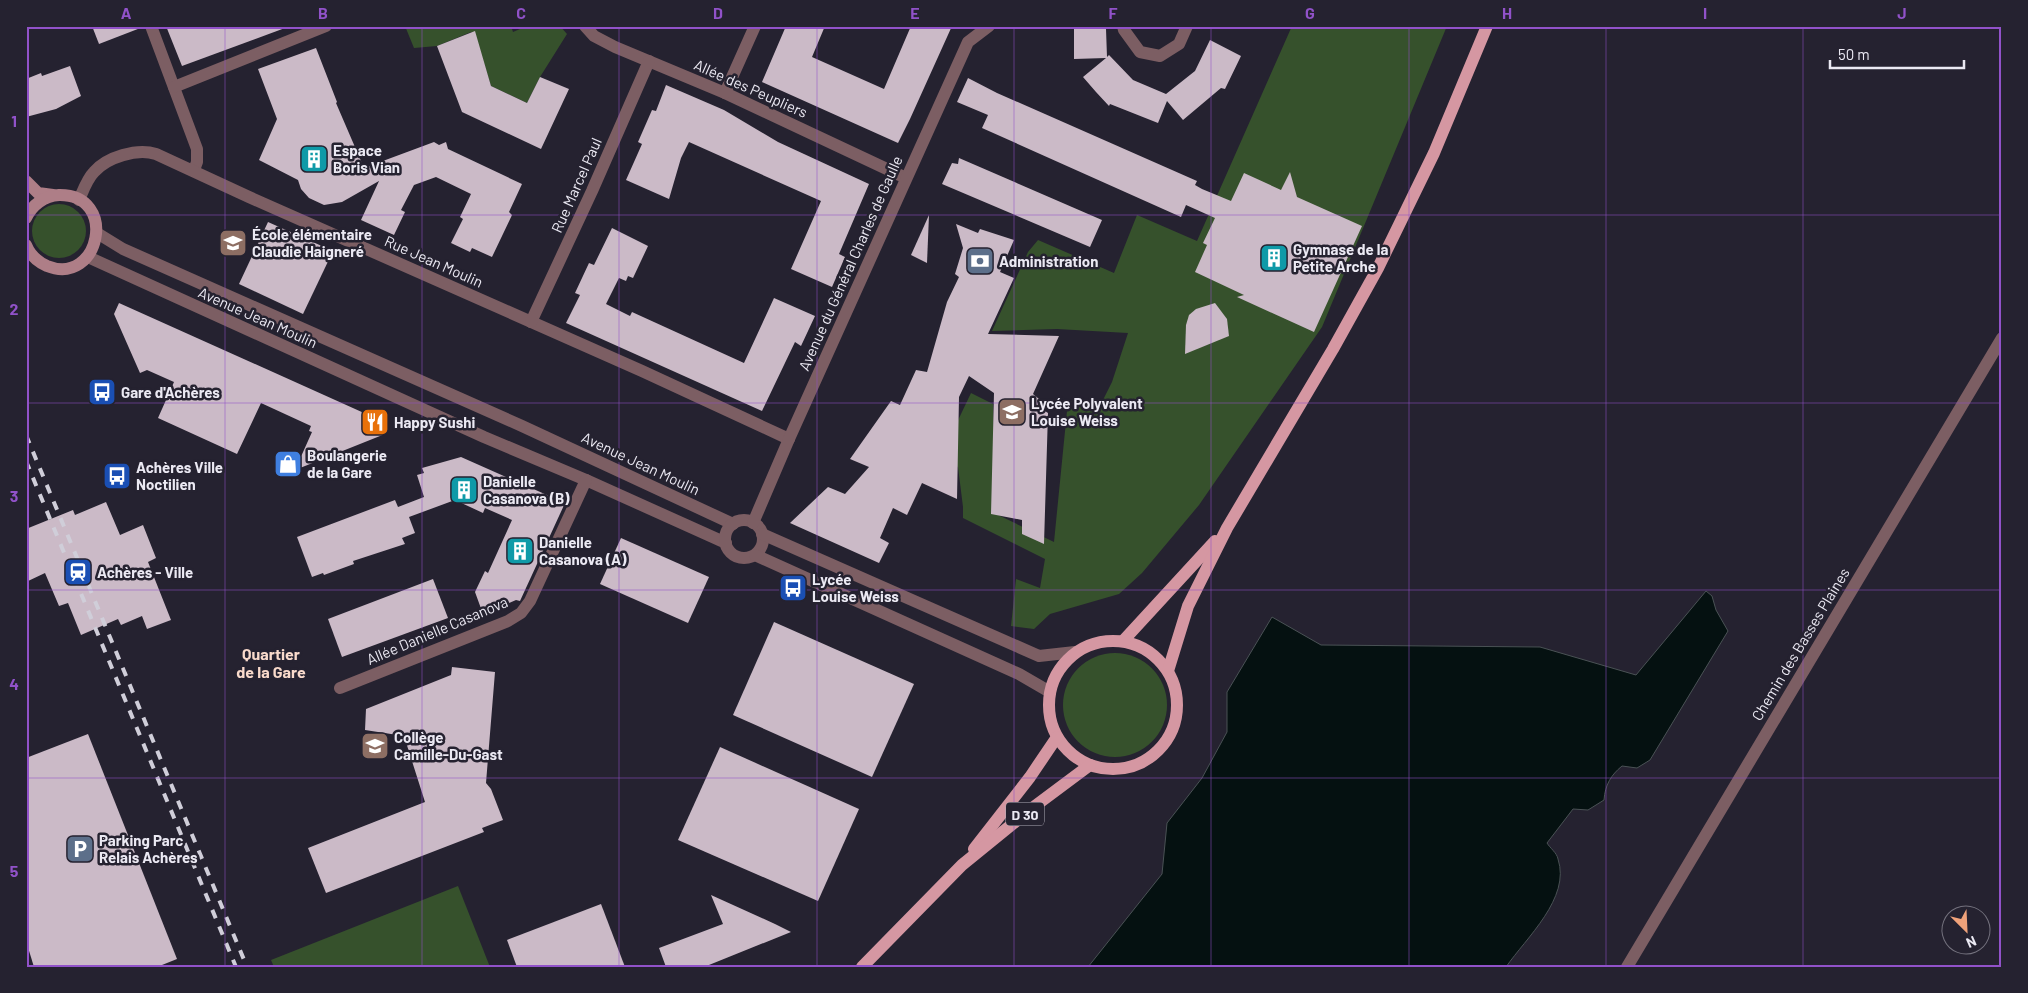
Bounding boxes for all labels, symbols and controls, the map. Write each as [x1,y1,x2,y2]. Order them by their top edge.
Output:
text: A [121,3,132,22]
text: B [318,3,328,22]
text: C [516,3,526,22]
text: D [713,3,723,22]
text: E [910,3,920,22]
text: F [1109,3,1118,22]
text: G [1305,3,1315,22]
text: H [1502,3,1512,22]
text: I [1703,3,1707,22]
text: J [1897,3,1907,22]
scale bar [1830,38,1964,70]
text: 50 m [1838,45,1870,63]
street label: Allée des Peupliers [692,55,810,121]
text: 1 [11,111,17,130]
street label: Rue Marcel Paul [547,135,605,235]
place label: Espace Boris Vian [333,141,400,176]
building icon: Espace Boris Vian [299,144,329,174]
street label: Avenue du Général Charles de Gaulle [794,153,906,373]
place label: École élémentaire Claudie Haigneré [252,225,372,260]
school or university icon: École élémentaire Claudie Haigneré [218,228,248,258]
street label: Rue Jean Moulin [382,231,486,291]
place label: Gymnase de la Petite Arche [1293,240,1388,275]
building icon: Gymnase de la Petite Arche [1259,243,1289,273]
bank icon: Administration [965,246,995,276]
place label: Administration [999,252,1098,270]
street label: Avenue Jean Moulin [196,283,320,351]
text: 2 [10,299,19,318]
bus stop icon: Gare d'Achères [87,377,117,407]
place label: Gare d'Achères [121,383,220,401]
place label: Lycée Polyvalent Louise Weiss [1031,394,1143,429]
school or university icon: Lycée Polyvalent Louise Weiss [997,397,1027,427]
restaurant icon: Happy Sushi [360,407,390,437]
place label: Happy Sushi [394,413,475,431]
street label: Avenue Jean Moulin [579,428,703,498]
place label: Boulangerie de la Gare [307,446,387,481]
shop icon: Boulangerie de la Gare [273,449,303,479]
place label: Achères Ville Noctilien [136,458,223,493]
bus stop icon: Achères Ville Noctilien [102,461,132,491]
place label: Danielle Casanova (B) [483,472,570,507]
building icon: Danielle Casanova (B) [449,475,479,505]
text: 3 [10,486,18,505]
place label: Danielle Casanova (A) [539,533,627,568]
building icon: Danielle Casanova (A) [505,536,535,566]
station icon: Achères - Ville [63,557,93,587]
place label: Achères - Ville [97,563,193,581]
street label: Chemin des Basses Plaines [1747,564,1853,724]
place label: Lycée Louise Weiss [812,570,899,605]
bus stop icon: Lycée Louise Weiss [778,573,808,603]
street label: Allée Danielle Casanova [364,592,510,668]
district label: Quartier de la Gare [236,644,306,681]
text: 4 [9,674,19,693]
place label: Collège Camille-Du-Gast [394,728,503,763]
school or university icon: Collège Camille-Du-Gast [360,731,390,761]
road number: D 30 [1006,802,1044,826]
place label: Parking Parc Relais Achères [99,831,198,866]
parking icon: Parking Parc Relais Achères [65,834,95,864]
text: 5 [10,861,19,880]
north arrow [1940,906,1990,956]
text: N [1964,933,1979,952]

